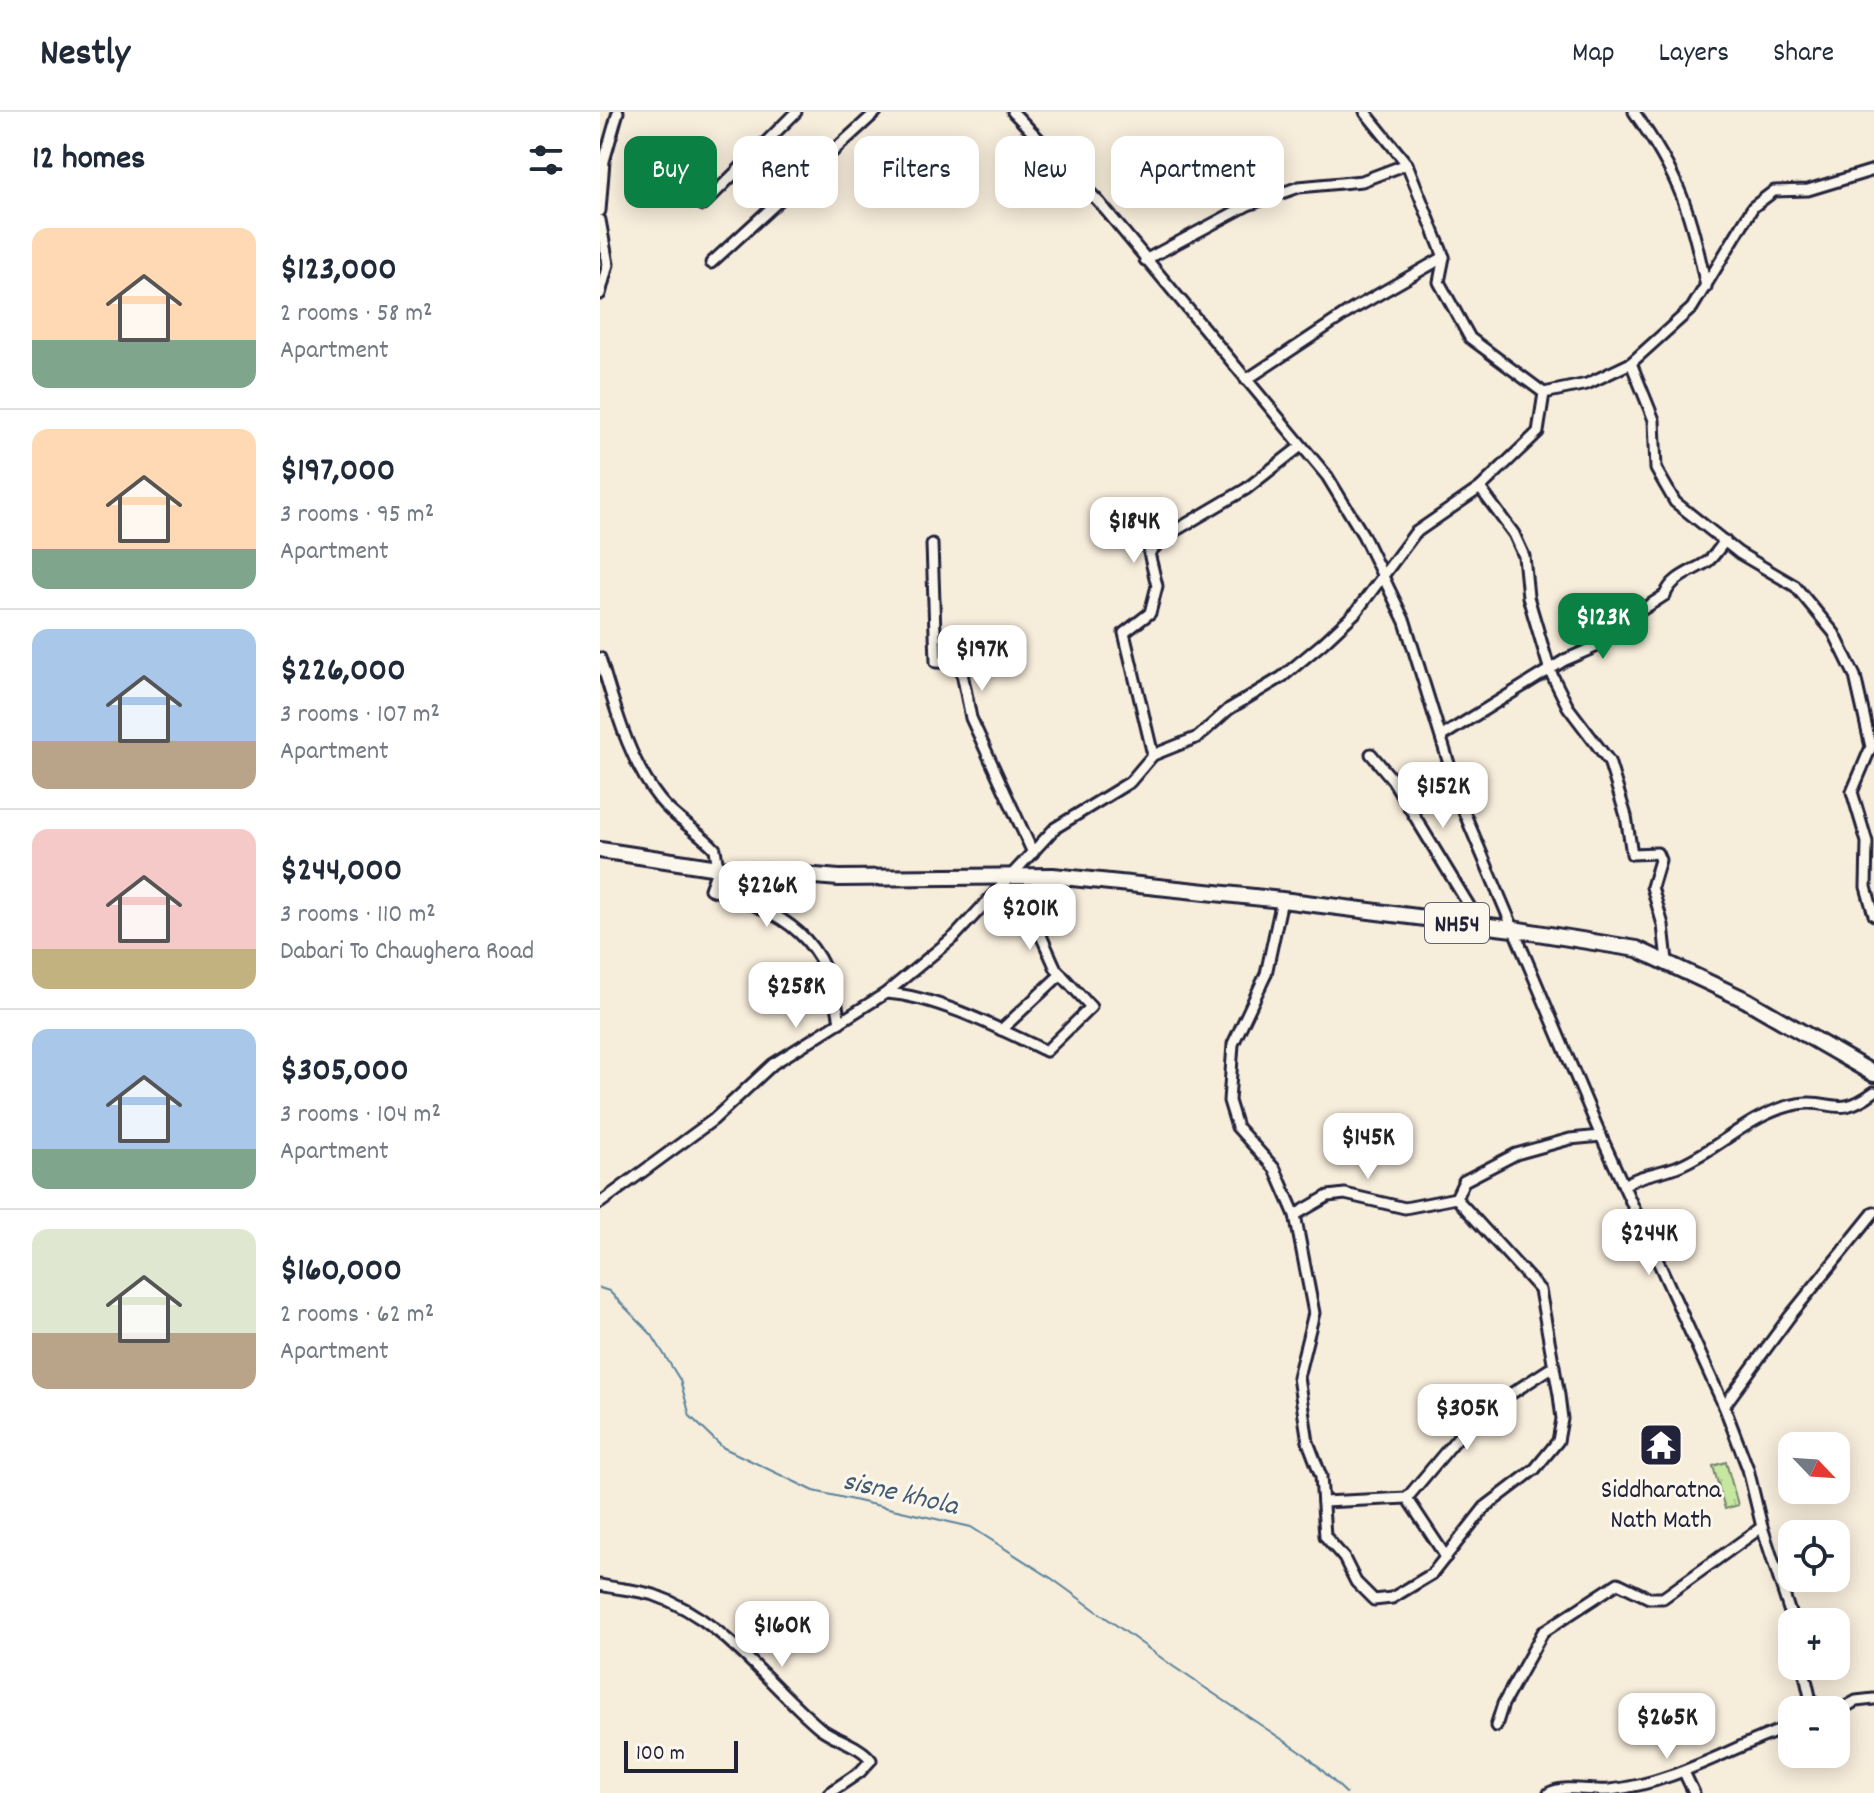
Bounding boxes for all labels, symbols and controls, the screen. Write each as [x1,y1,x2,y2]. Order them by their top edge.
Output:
text: Nestly [40,28,130,83]
text: Map [1572,35,1615,75]
text: Layers [1659,35,1729,75]
text: Share [1773,35,1834,75]
text: 12 homes [32,136,145,185]
chip: Buy [624,136,717,208]
chip: Rent [733,136,838,208]
chip: Filters [854,136,979,208]
chip: New [995,136,1095,208]
chip: Apartment [1111,136,1284,208]
icon: filters [524,138,568,182]
text: $123,000 [280,247,397,296]
icon: home [96,260,192,356]
text: 2 rooms · 58 m² [280,296,433,333]
text: Apartment [280,333,389,370]
text: $197,000 [280,448,395,497]
icon: home [96,461,192,557]
text: 3 rooms · 95 m² [280,497,434,534]
pin: $184K [1078,497,1190,565]
text: $184K [1108,504,1160,541]
text: Apartment [280,534,389,571]
pin: $123K [1547,593,1659,661]
text: $123K [1576,600,1630,637]
pin: $197K [926,625,1038,693]
text: $197K [956,632,1008,669]
text: $226,000 [280,648,406,697]
icon: home [96,661,192,757]
text: 3 rooms · 107 m² [280,697,440,734]
text: Apartment [280,734,389,771]
pin: $152K [1387,762,1499,830]
text: $152K [1416,769,1470,806]
text: $244,000 [280,848,402,897]
icon: home [96,861,192,957]
pin: $226K [711,861,823,929]
text: $226K [737,868,797,905]
pin: $201K [974,884,1086,952]
text: $201K [1002,891,1058,928]
text: 3 rooms · 110 m² [280,897,436,934]
road number: NH54 [1425,903,1489,943]
text: Dabari To Chaughera Road [280,934,534,971]
pin: $258K [740,962,852,1030]
text: $258K [766,969,826,1006]
text: $305,000 [280,1048,409,1097]
icon: home [96,1061,192,1157]
text: 3 rooms · 104 m² [280,1097,441,1134]
pin: $145K [1312,1113,1424,1181]
text: $145K [1341,1120,1395,1157]
text: Apartment [280,1134,389,1171]
pin: $244K [1593,1209,1705,1277]
text: $244K [1620,1216,1678,1253]
text: $160,000 [280,1248,402,1297]
icon: home [96,1261,192,1357]
text: 2 rooms · 62 m² [280,1297,434,1334]
text: Apartment [280,1334,389,1371]
pin: $305K [1411,1384,1523,1452]
text: $305K [1436,1391,1498,1428]
temple icon: Siddharatna Nath Math [1637,1421,1685,1469]
north arrow [1778,1432,1850,1504]
map controls [1778,1432,1850,1768]
water label: sisne khola [838,1463,963,1529]
place label: Siddharatna Nath Math [1601,1473,1722,1540]
button: locate [1778,1520,1850,1592]
pin: $160K [726,1601,838,1669]
text: $160K [753,1608,811,1645]
button: + [1778,1608,1850,1680]
pin: $265K [1611,1693,1723,1761]
button: − [1778,1696,1850,1768]
text: $265K [1636,1700,1698,1737]
scale bar [624,1737,738,1773]
text: 100 m [636,1739,685,1770]

